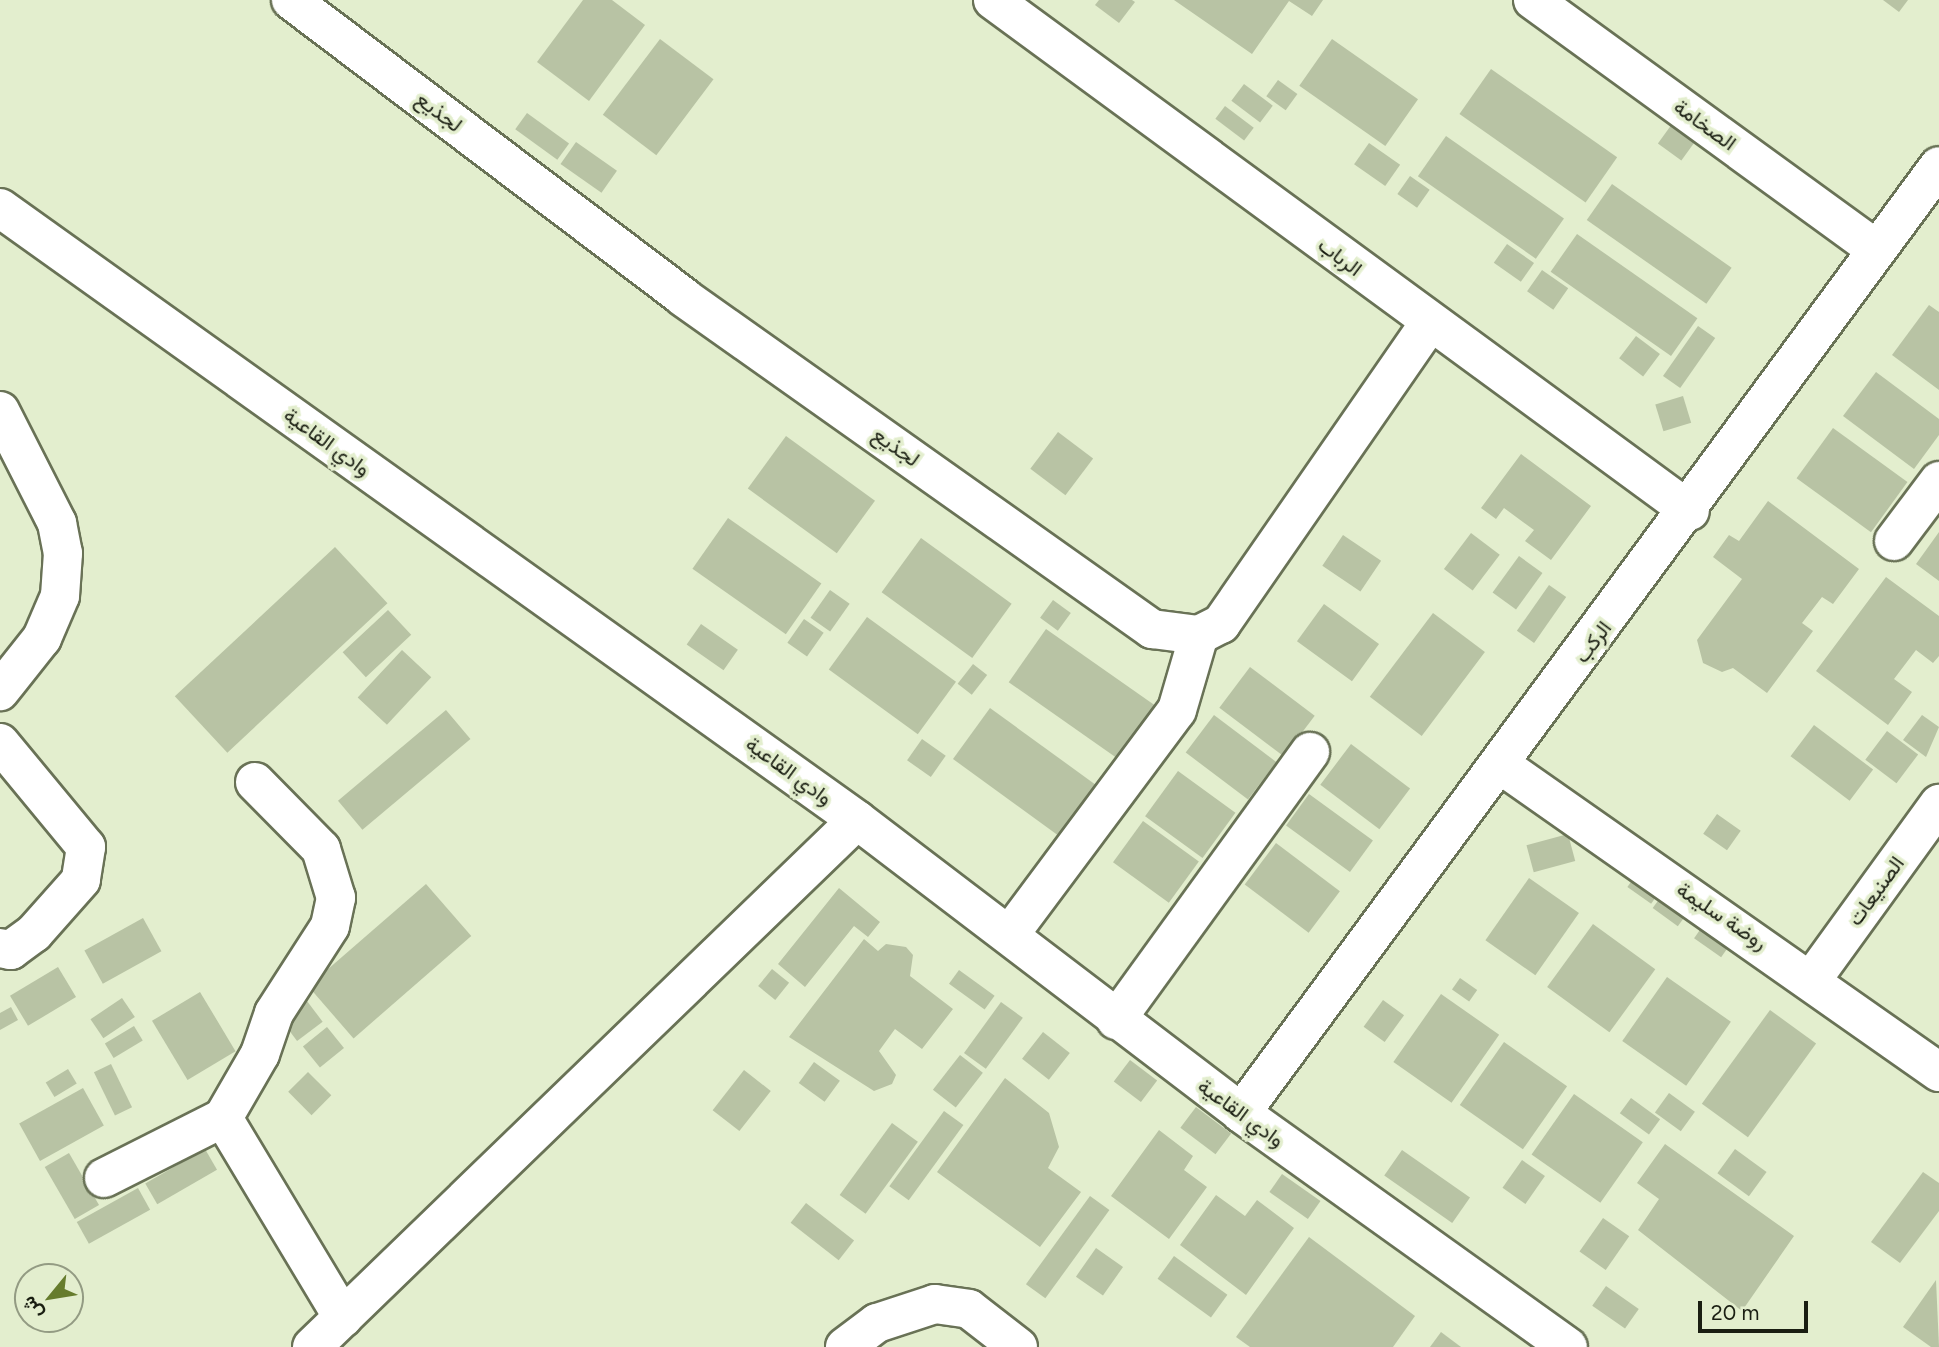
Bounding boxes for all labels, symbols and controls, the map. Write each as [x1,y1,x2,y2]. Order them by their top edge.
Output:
street label: لجذيع [411,86,467,138]
street label: الصخامة [1669,94,1741,156]
street label: الرباب [1313,232,1367,282]
street label: وادي القاعية [279,402,375,482]
street label: لجذيع [868,422,924,472]
street label: الركب [1569,616,1617,668]
street label: وادي القاعية [741,731,837,811]
street label: الصنيعات [1842,851,1910,931]
street label: روضة سليمة [1672,877,1772,955]
street label: وادي القاعية [1193,1073,1289,1153]
north arrow [14,1263,84,1333]
scale bar [1701,1288,1811,1332]
text: ش [16,1292,48,1323]
text: 20 m [1711,1300,1759,1325]

